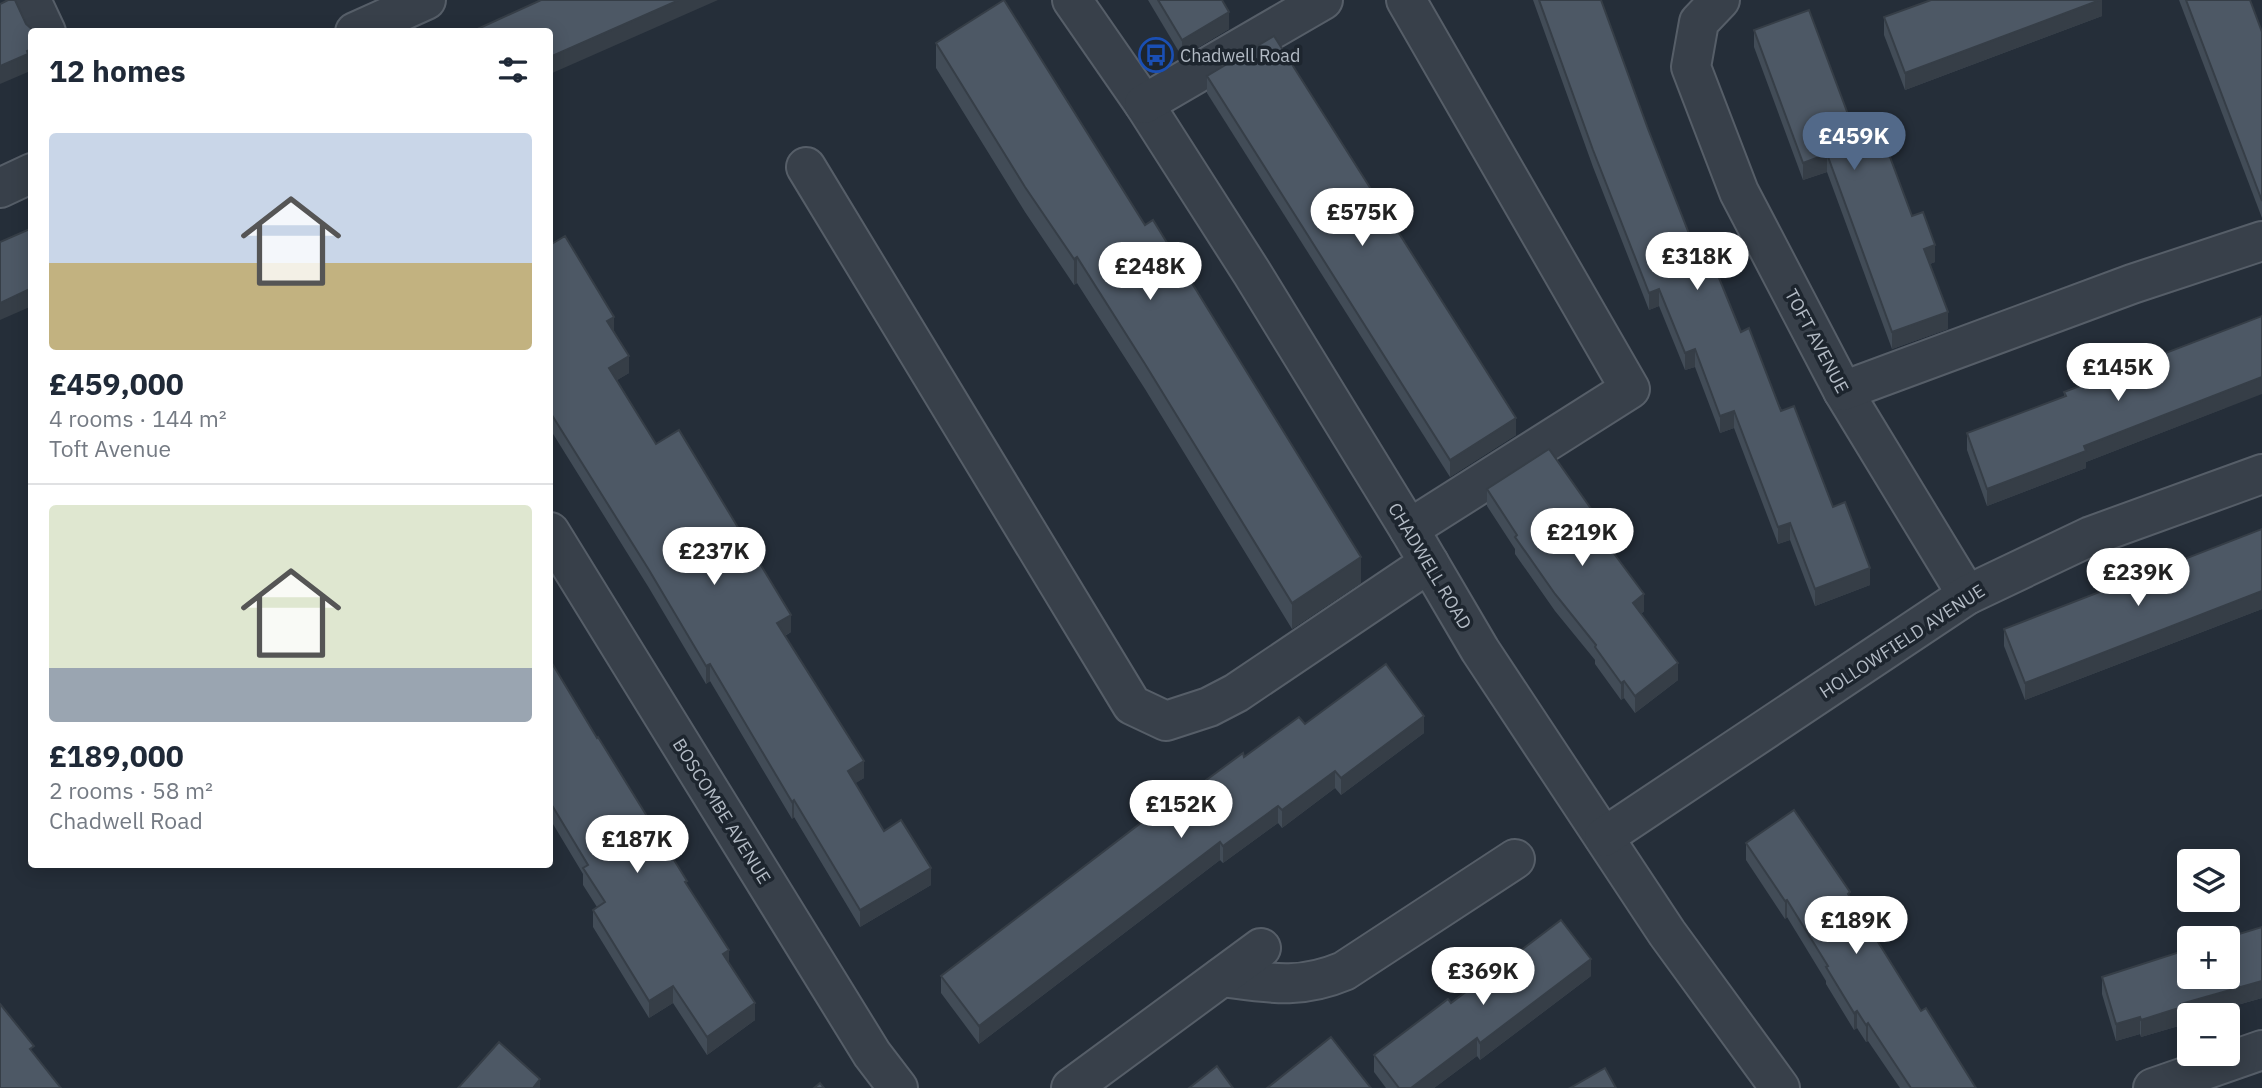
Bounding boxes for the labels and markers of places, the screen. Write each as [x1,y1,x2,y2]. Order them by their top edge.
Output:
bus stop icon: Chadwell Road [1137,36,1175,74]
place label: Chadwell Road [1180,44,1300,67]
pin: £459K [1805,113,1903,172]
pin: £575K [1313,188,1411,248]
pin: £318K [1648,232,1746,292]
pin: £248K [1101,243,1199,302]
pin: £145K [2069,344,2167,403]
pin: £219K [1533,508,1631,568]
pin: £237K [665,528,763,587]
pin: £239K [2089,548,2187,608]
pin: £152K [1132,780,1230,840]
pin: £187K [588,816,686,875]
pin: £189K [1807,897,1905,956]
pin: £369K [1434,948,1532,1007]

